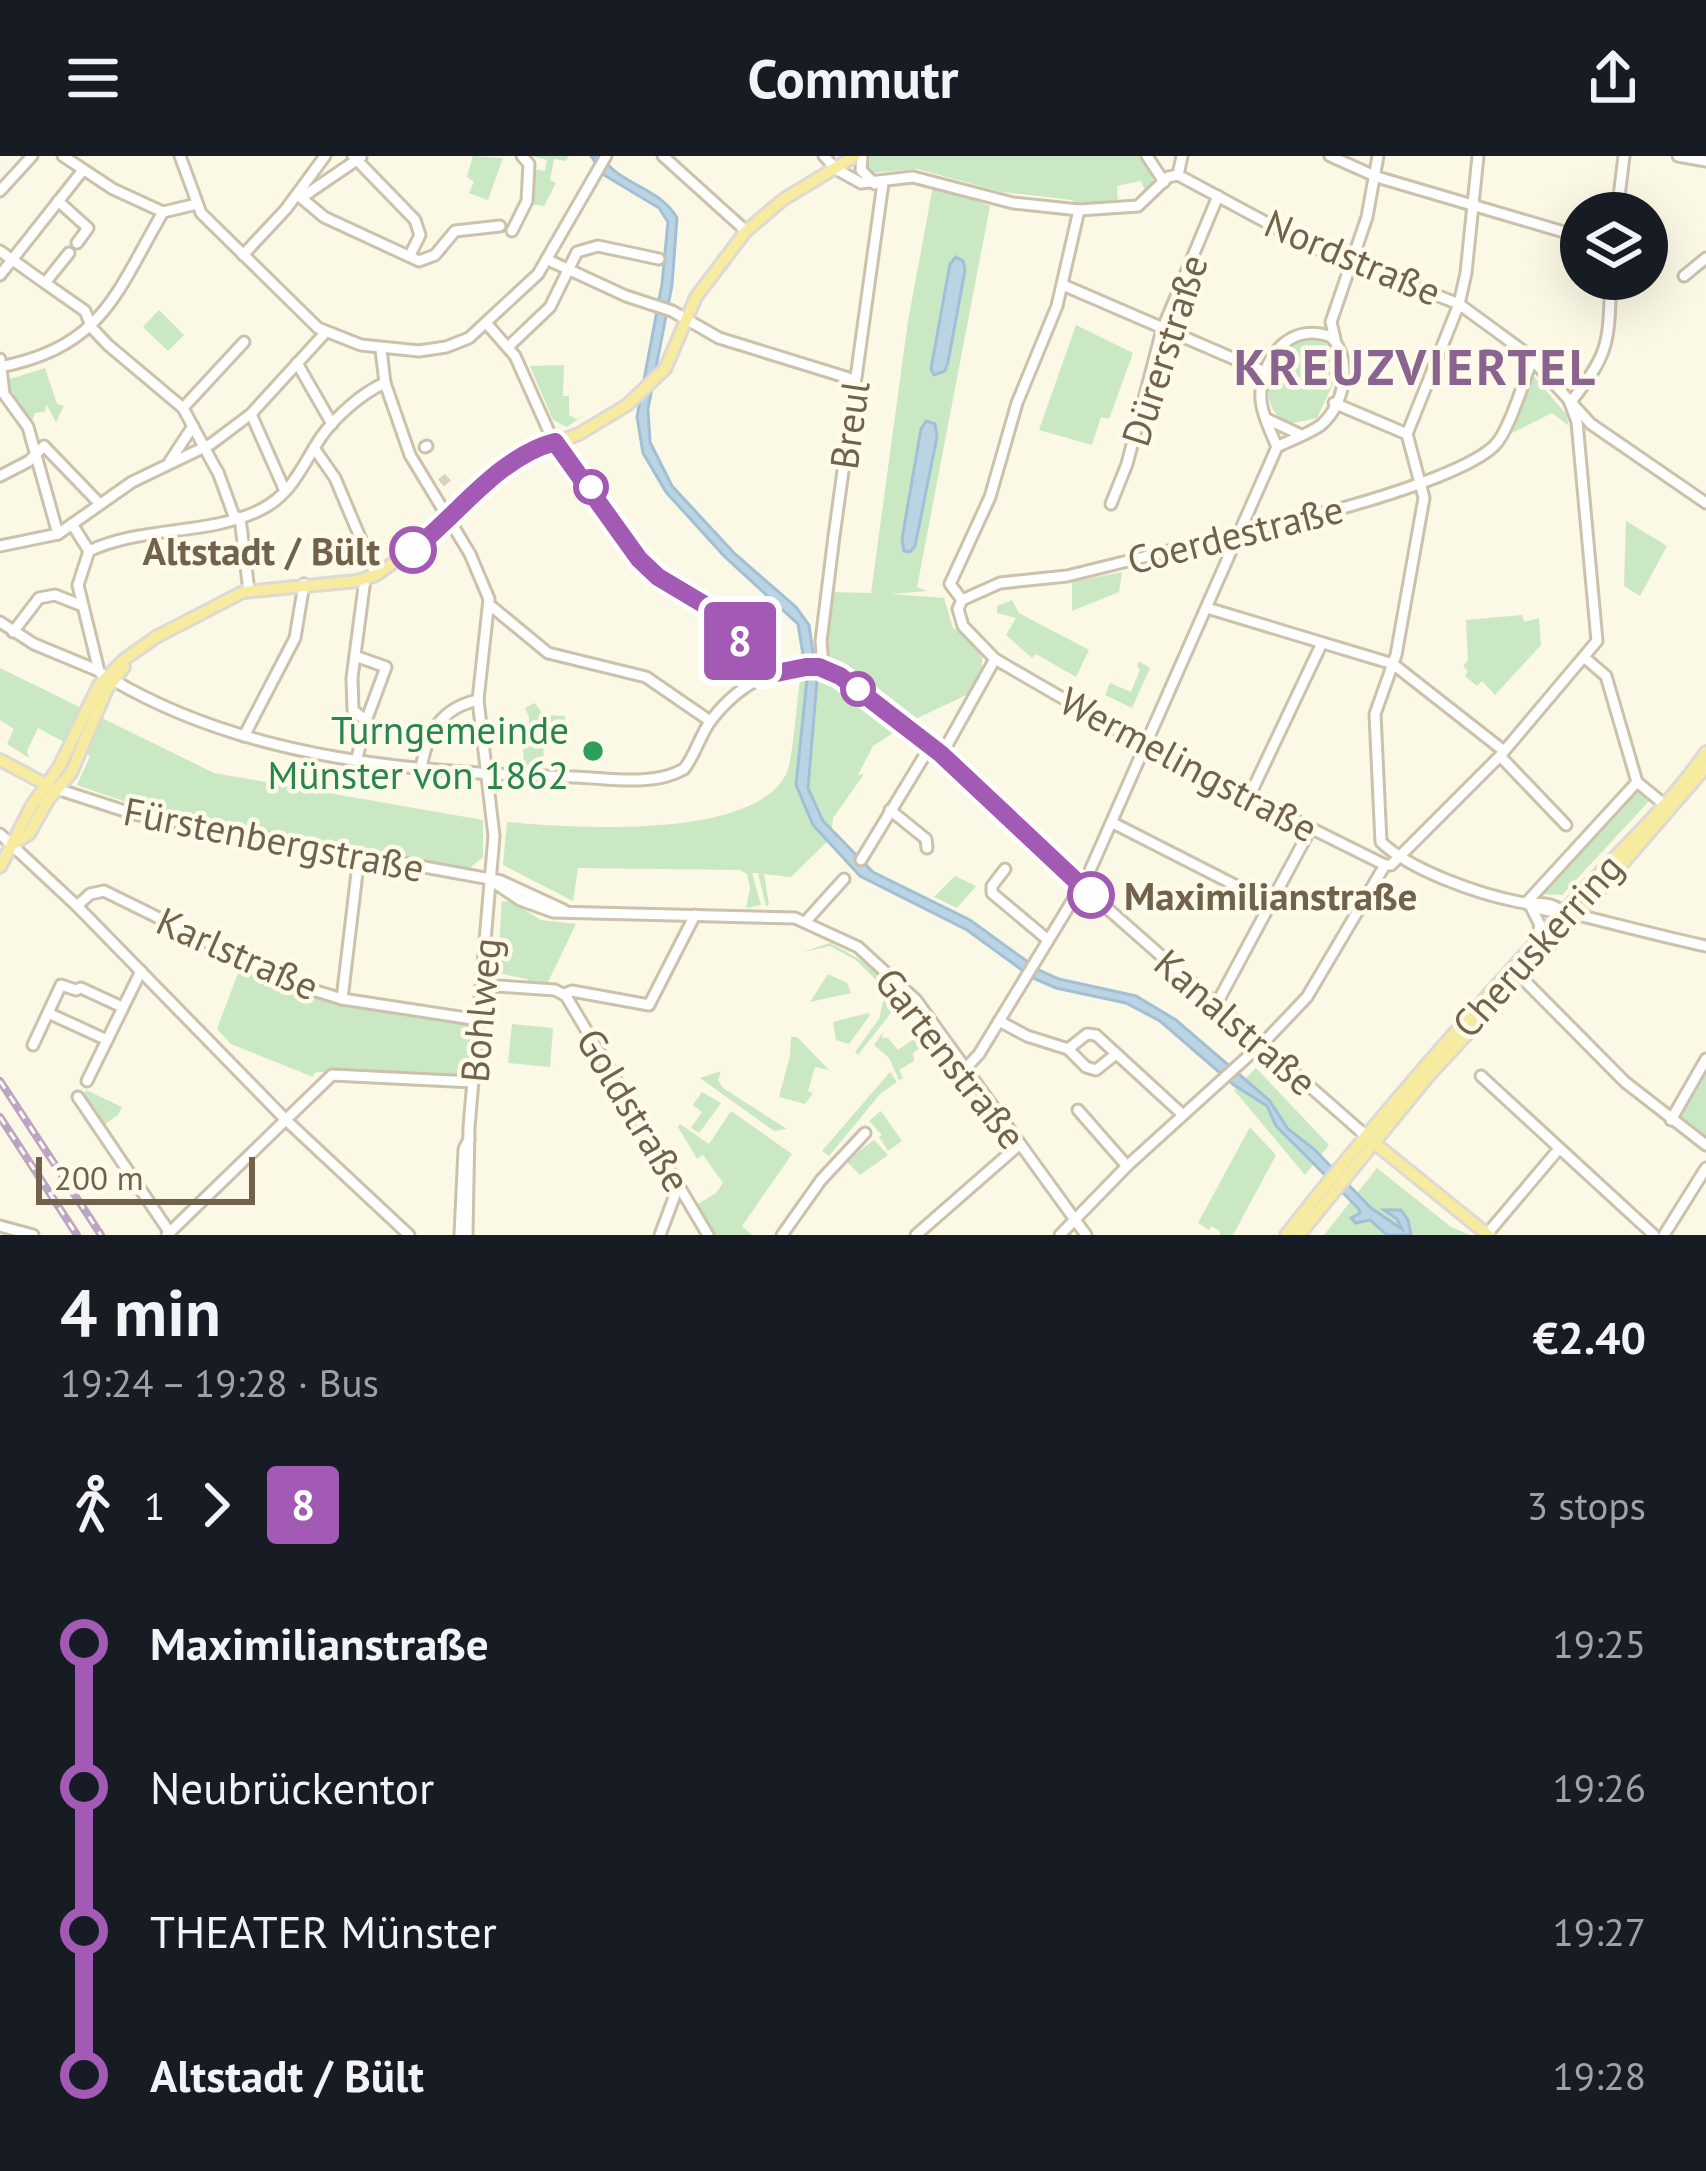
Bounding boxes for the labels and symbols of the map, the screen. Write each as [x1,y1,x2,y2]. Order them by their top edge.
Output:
street label: Nordstraße [1257,197,1449,317]
street label: Dürerstraße [1109,248,1219,452]
district label: KREUZVIERTEL [1234,333,1598,399]
street label: Breul [818,377,880,472]
unlabelled marker [575,471,607,503]
street label: Coerdestraße [1122,483,1348,585]
place label: Altstadt / Bült [143,525,380,576]
marker: Altstadt / Bült [391,528,435,572]
line badge: 8 [701,602,779,680]
unlabelled marker [842,673,874,705]
street label: Wermelingstraße [1051,675,1327,853]
place label: Turngemeinde Münster von 1862 [268,704,569,800]
marker: Turngemeinde Münster von 1862 [580,738,606,764]
street label: Fürstenbergstraße [119,785,429,893]
street label: Cheruskerring [1441,842,1633,1048]
place label: Maximilianstraße [1124,870,1417,921]
marker: Maximilianstraße [1069,873,1113,917]
street label: Karlstraße [149,895,327,1011]
street label: Bohlweg [448,936,512,1084]
street label: Kanalstraße [1144,937,1328,1107]
street label: Gartenstraße [864,957,1038,1159]
street label: Goldstraße [565,1019,703,1201]
scale bar [36,1151,255,1204]

